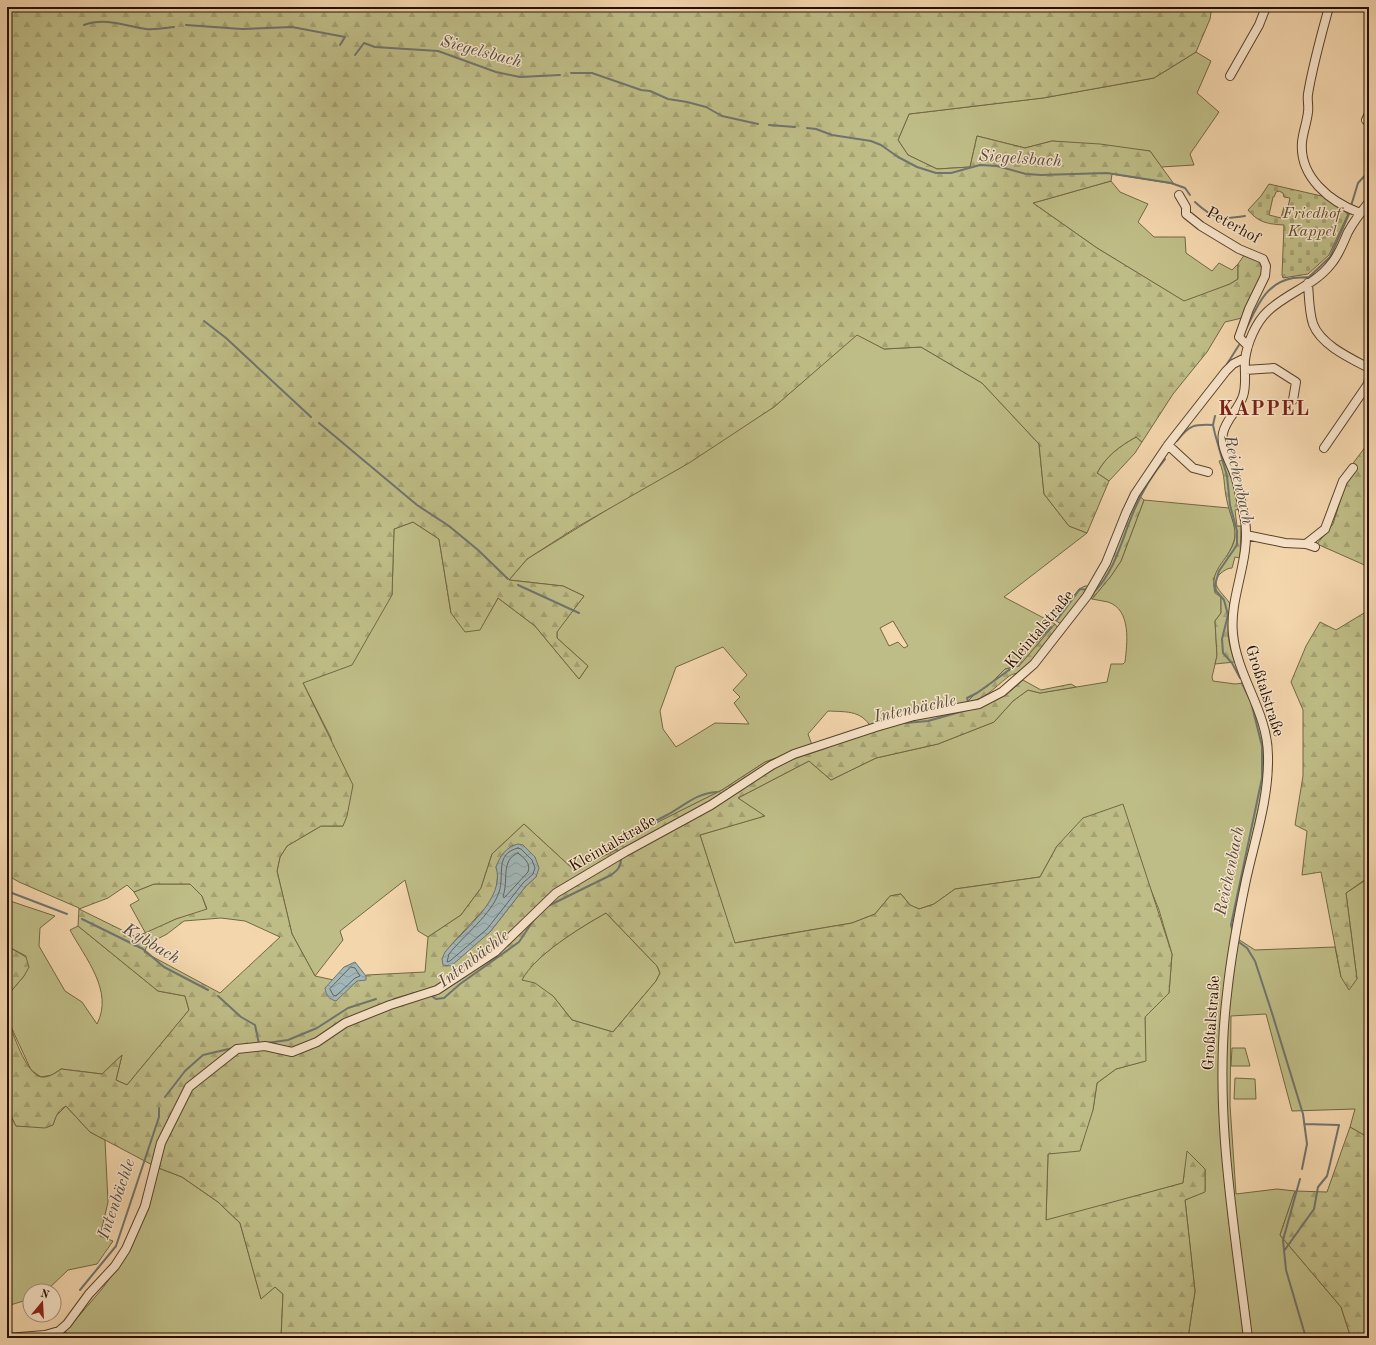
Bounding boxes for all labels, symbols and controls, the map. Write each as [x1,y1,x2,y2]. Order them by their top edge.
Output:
water label: Siegelsbach [438,33,524,71]
water label: Siegelsbach [978,148,1063,170]
street label: Peterhof [1203,205,1263,248]
park label: Friedhof Kappel [1282,206,1344,240]
district label: KAPPEL [1218,400,1310,420]
water label: Reichenbach [1220,433,1256,526]
street label: Kleintalstraße [1003,588,1077,672]
street label: Großtalstraße [1242,643,1286,739]
water label: Intenbächle [871,692,958,726]
street label: Kleintalstraße [567,813,659,875]
water label: Reichenbach [1212,825,1248,918]
water label: Kybbach [119,920,183,968]
water label: Intenbächle [435,927,513,992]
street label: Großtalstraße [1201,975,1223,1071]
water label: Intenbächle [95,1157,139,1242]
north arrow [22,1283,62,1323]
text: N [39,1288,51,1302]

